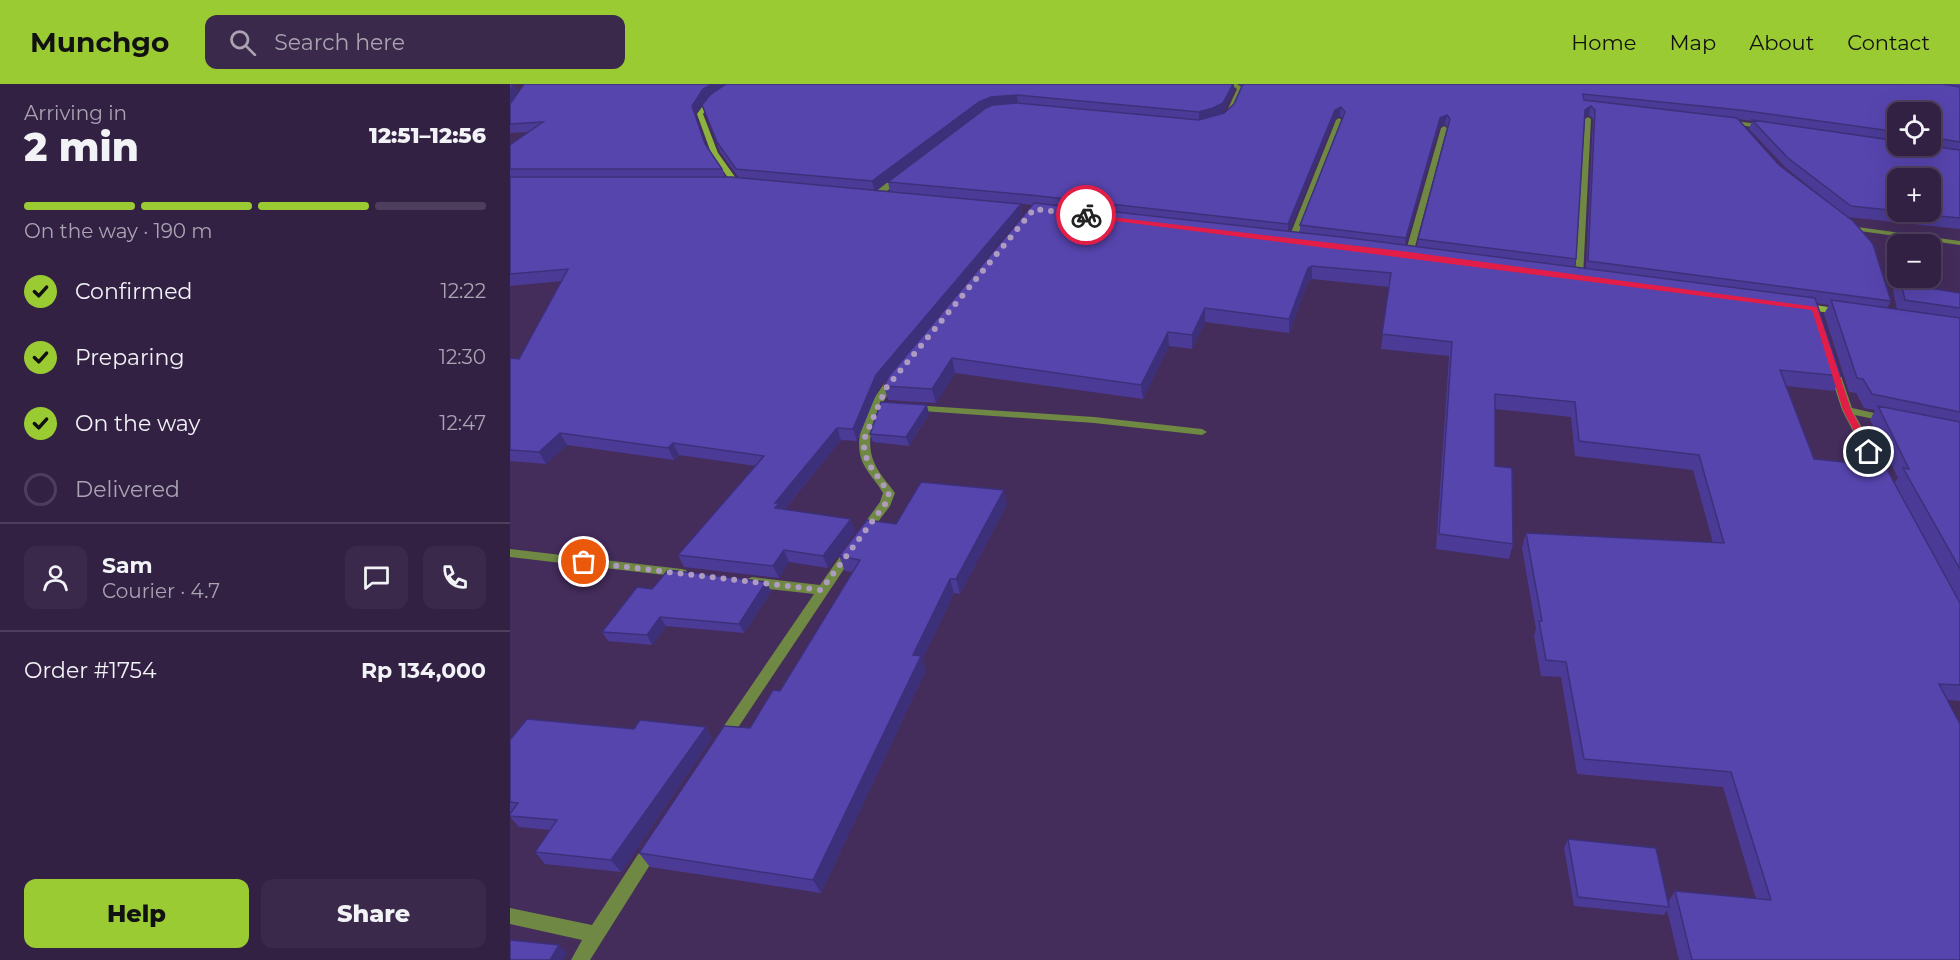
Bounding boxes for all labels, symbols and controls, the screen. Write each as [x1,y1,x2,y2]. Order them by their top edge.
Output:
search box [205,15,625,69]
text: Munchgo [30,25,169,59]
icon: search [226,26,259,59]
text: Search here [274,29,405,56]
text: Home [1571,30,1636,55]
text: Map [1669,30,1716,55]
text: About [1749,30,1814,55]
text: Contact [1847,30,1930,55]
text: Arriving in [24,101,127,125]
map controls [1887,102,1941,288]
button: locate [1887,102,1941,156]
text: 12:51–12:56 [369,122,486,149]
text: 2 min [24,123,139,171]
button: + [1887,168,1941,222]
courier [1056,185,1116,245]
icon: bike [1070,199,1103,232]
text: On the way · 190 m [24,219,213,243]
button: − [1887,234,1941,288]
icon: check [24,275,57,308]
text: Confirmed [75,278,192,305]
text: 12:22 [440,279,486,303]
icon: check [24,341,57,374]
text: Preparing [75,344,184,371]
text: 12:30 [439,345,486,369]
icon: check [24,407,57,440]
text: On the way [75,410,200,437]
text: 12:47 [439,411,486,435]
pin [1843,426,1894,477]
icon: home [1852,435,1885,468]
text: Delivered [75,476,180,503]
pin [558,536,609,587]
icon: bag [567,545,600,578]
button: person [24,546,87,609]
button: chat [345,546,408,609]
button: phone [423,546,486,609]
text: Sam [102,552,153,579]
text: Courier · 4.7 [102,579,220,603]
text: Order #1754 [24,657,157,684]
text: Rp 134,000 [361,657,486,684]
button: Help [24,879,249,948]
button: Share [261,879,486,948]

